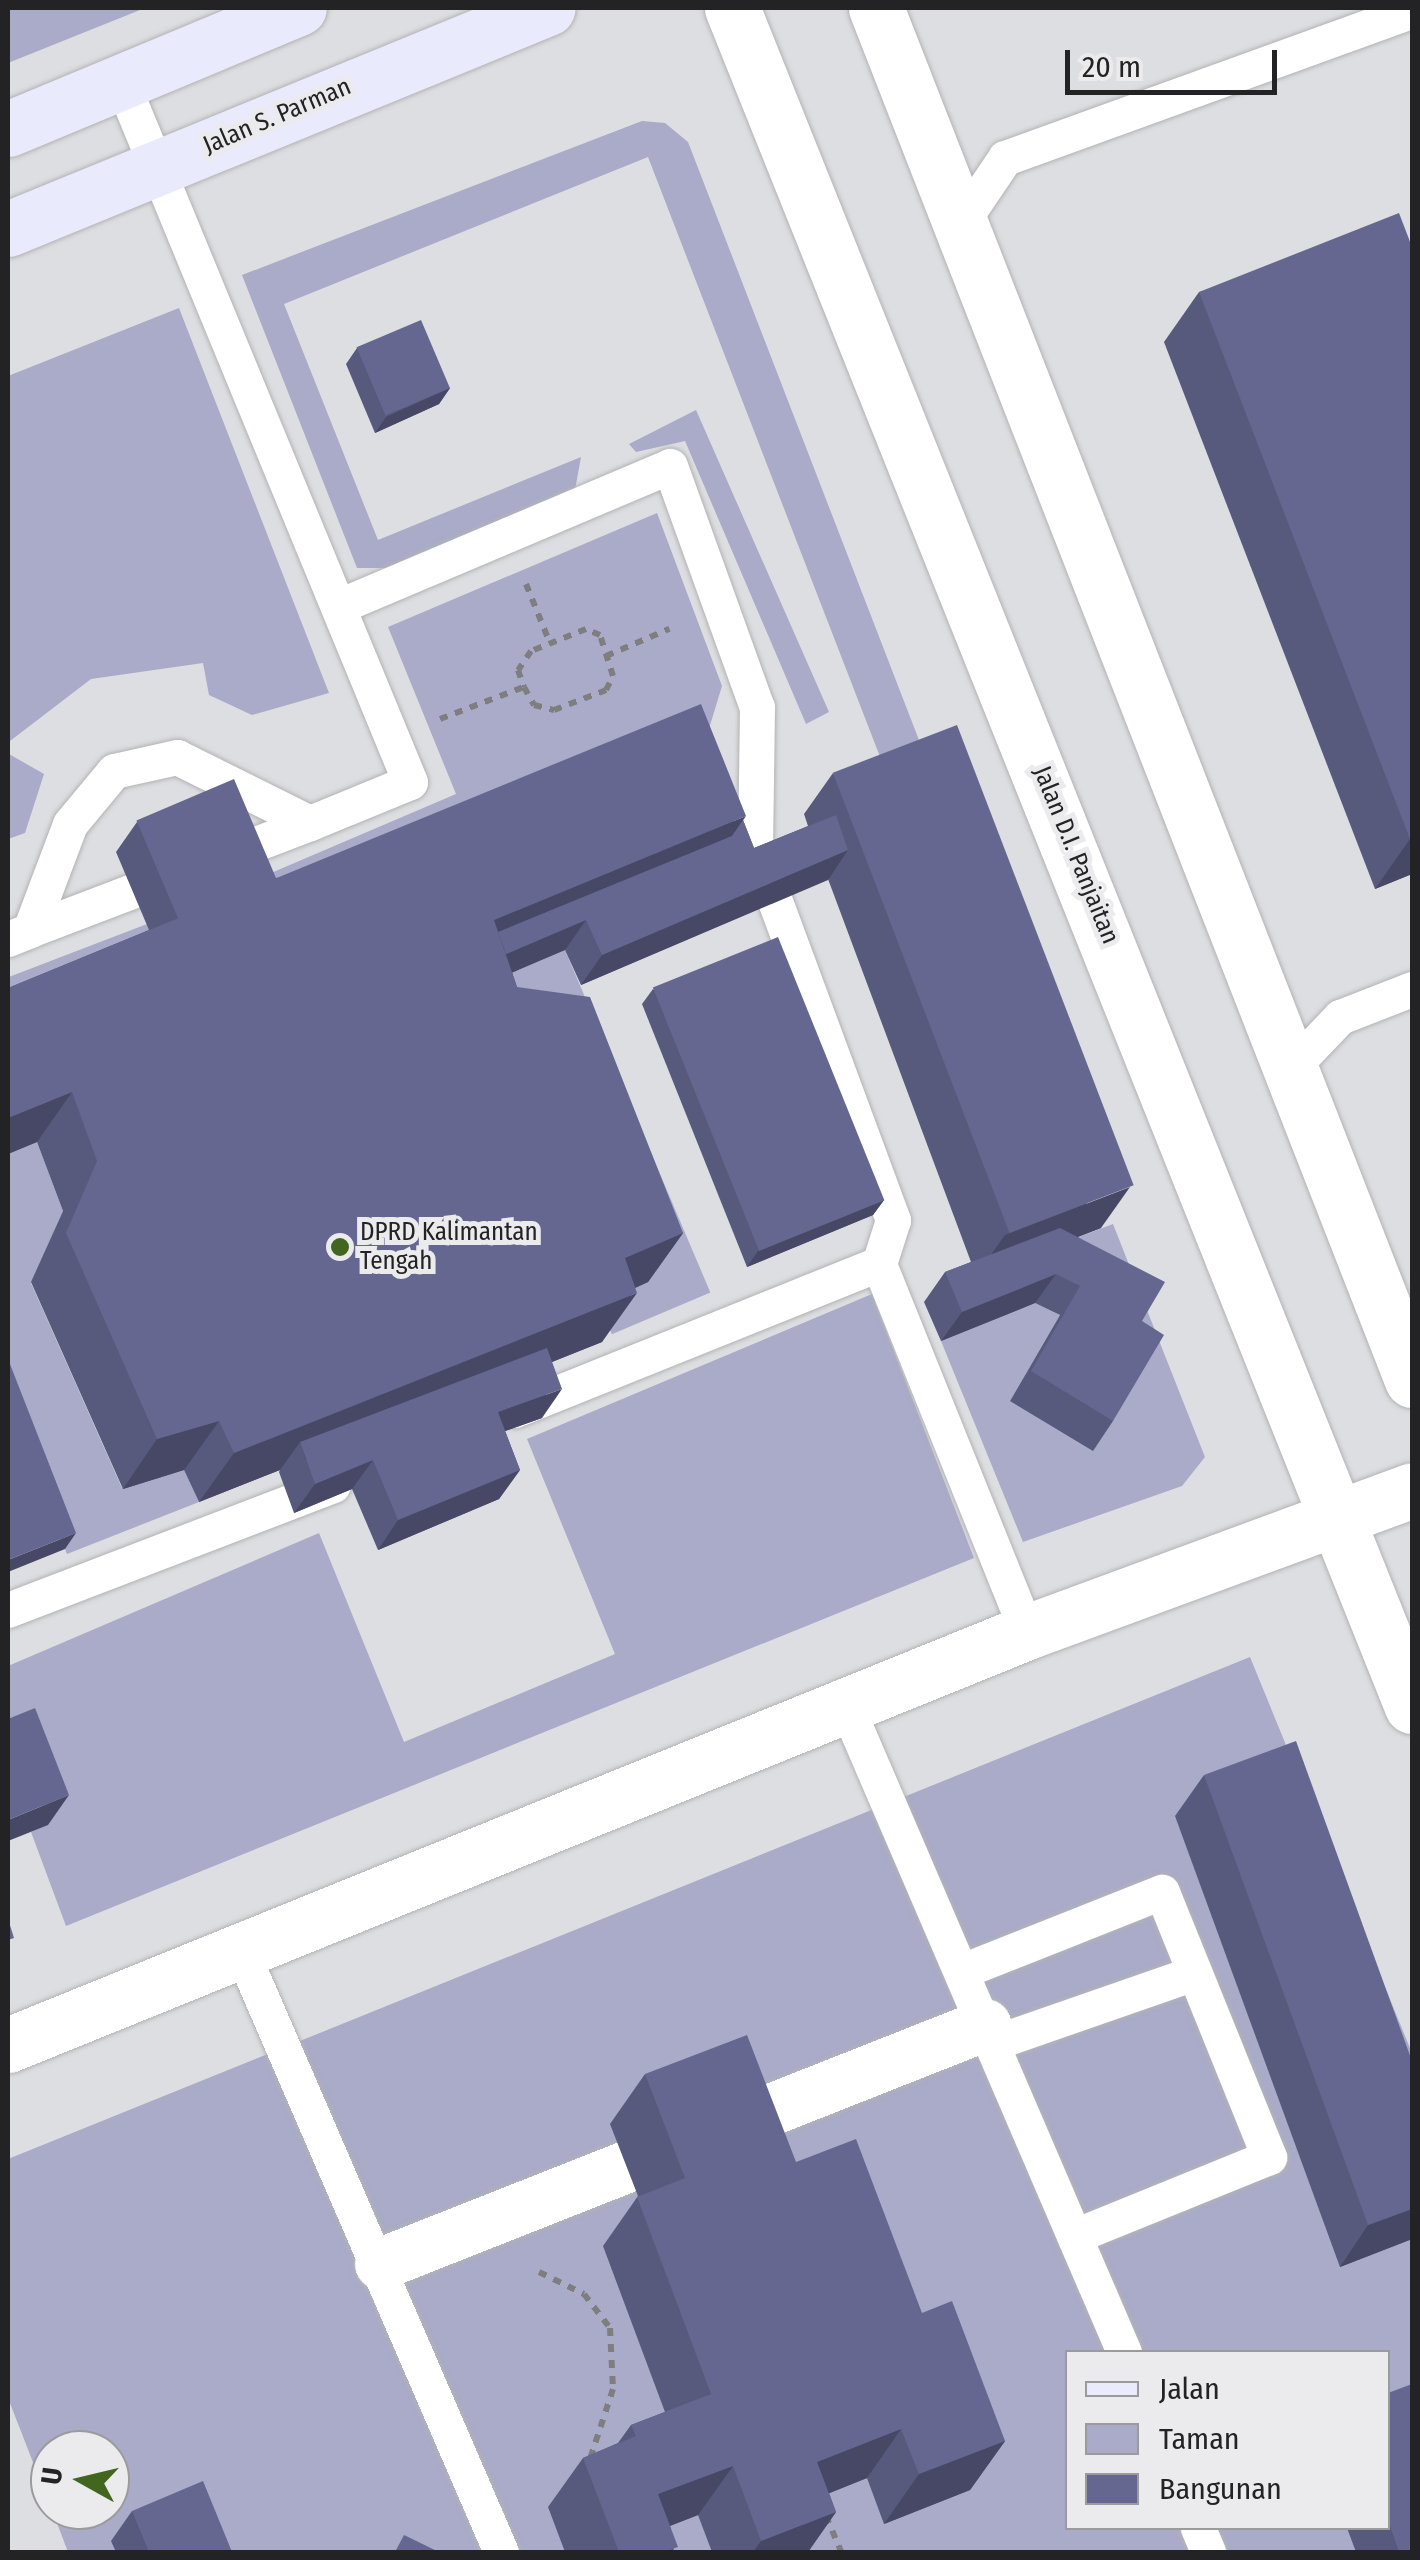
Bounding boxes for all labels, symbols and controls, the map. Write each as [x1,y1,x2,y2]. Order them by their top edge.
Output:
scale bar [1070,30,1282,92]
text: 20 m [1082,49,1141,85]
street label: Jalan S. Parman [199,71,355,161]
street label: Jalan D.I. Panjaitan [1027,762,1125,948]
place label: DPRD Kalimantan Tengah [360,1218,538,1277]
marker: DPRD Kalimantan Tengah [329,1236,351,1258]
legend [1065,2350,1390,2530]
text: Jalan [1159,2371,1220,2407]
text: Taman [1159,2421,1240,2457]
north arrow [30,2430,130,2530]
text: U [34,2466,69,2486]
text: Bangunan [1159,2471,1282,2507]

